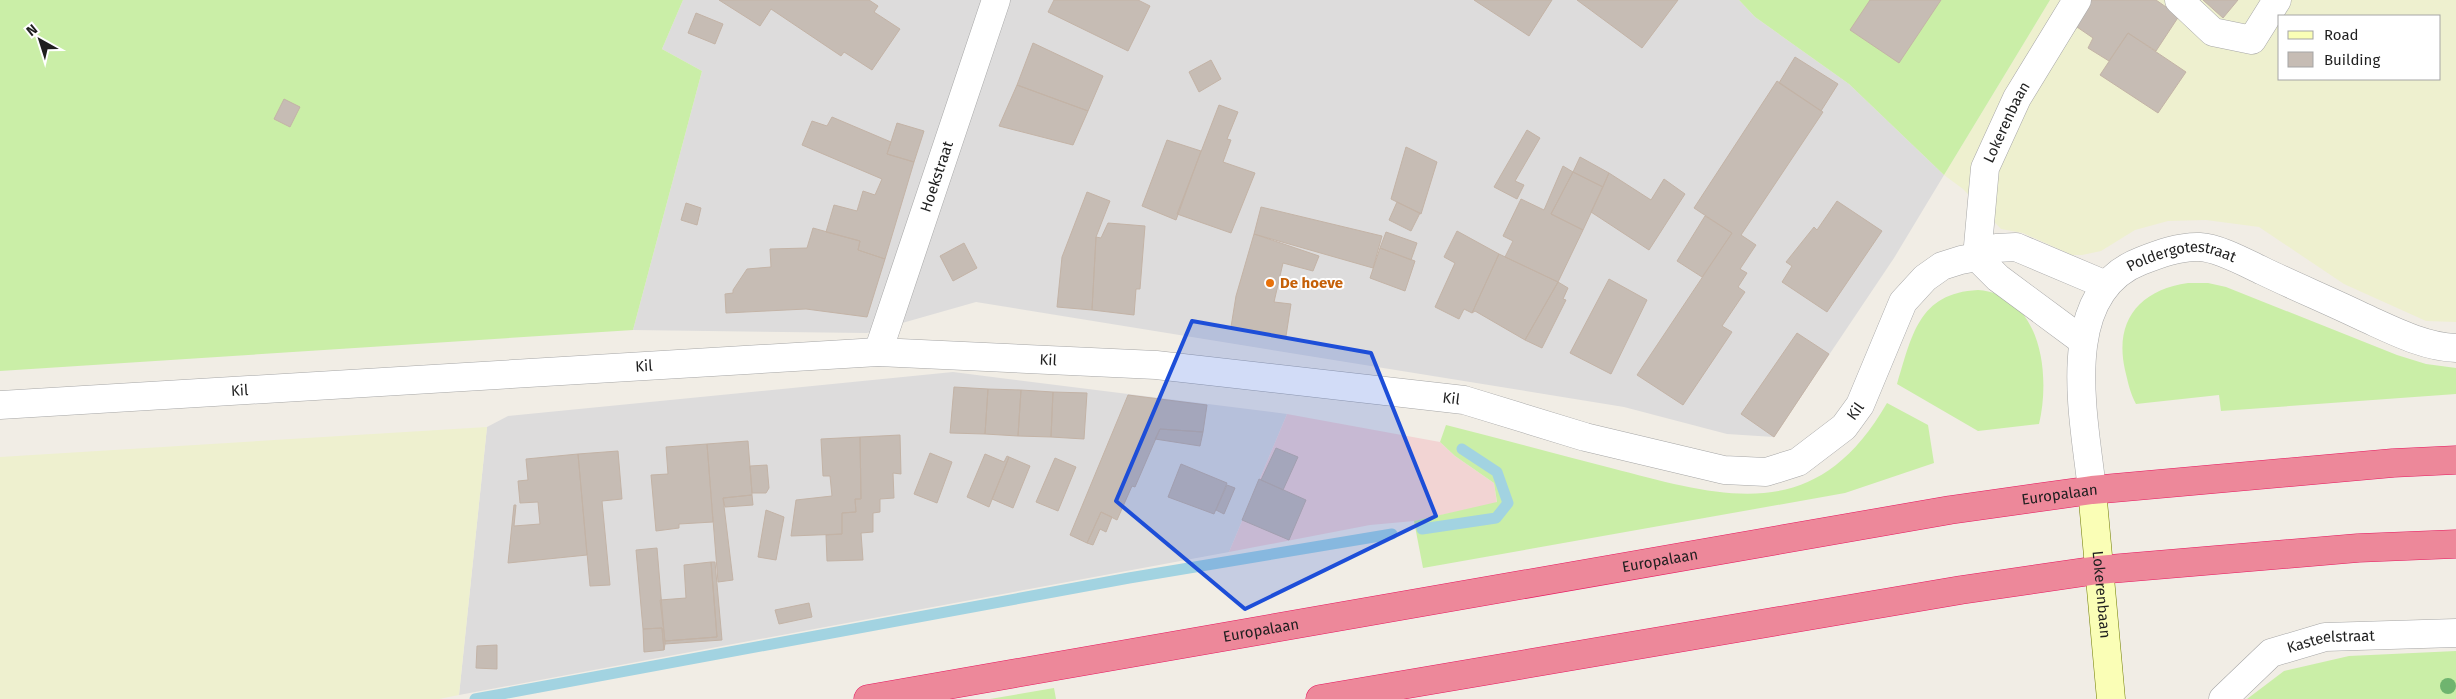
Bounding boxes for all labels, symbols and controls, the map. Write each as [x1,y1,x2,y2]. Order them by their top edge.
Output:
north arrow [15,15,65,65]
legend [2278,15,2441,80]
text: N [23,21,41,40]
text: Road [2324,26,2359,44]
text: Building [2324,51,2380,69]
street label: Lokerenbaan [1980,78,2034,166]
street label: Hoekstraat [916,138,957,215]
street label: Poldergotestraat [2123,238,2240,275]
place label: De hoeve [1280,274,1343,292]
marker: De hoeve [1264,277,1276,289]
street label: Kil [1039,351,1058,369]
street label: Kil [635,357,654,376]
street label: Kil [230,381,249,400]
street label: Kil [1441,389,1461,409]
street label: Kil [1843,399,1868,424]
street label: Europalaan [2020,481,2098,509]
street label: Europalaan [1621,545,1699,576]
street label: Lokerenbaan [2089,550,2114,639]
street label: Europalaan [1222,615,1300,646]
street label: Kasteelstraat [2285,626,2376,657]

